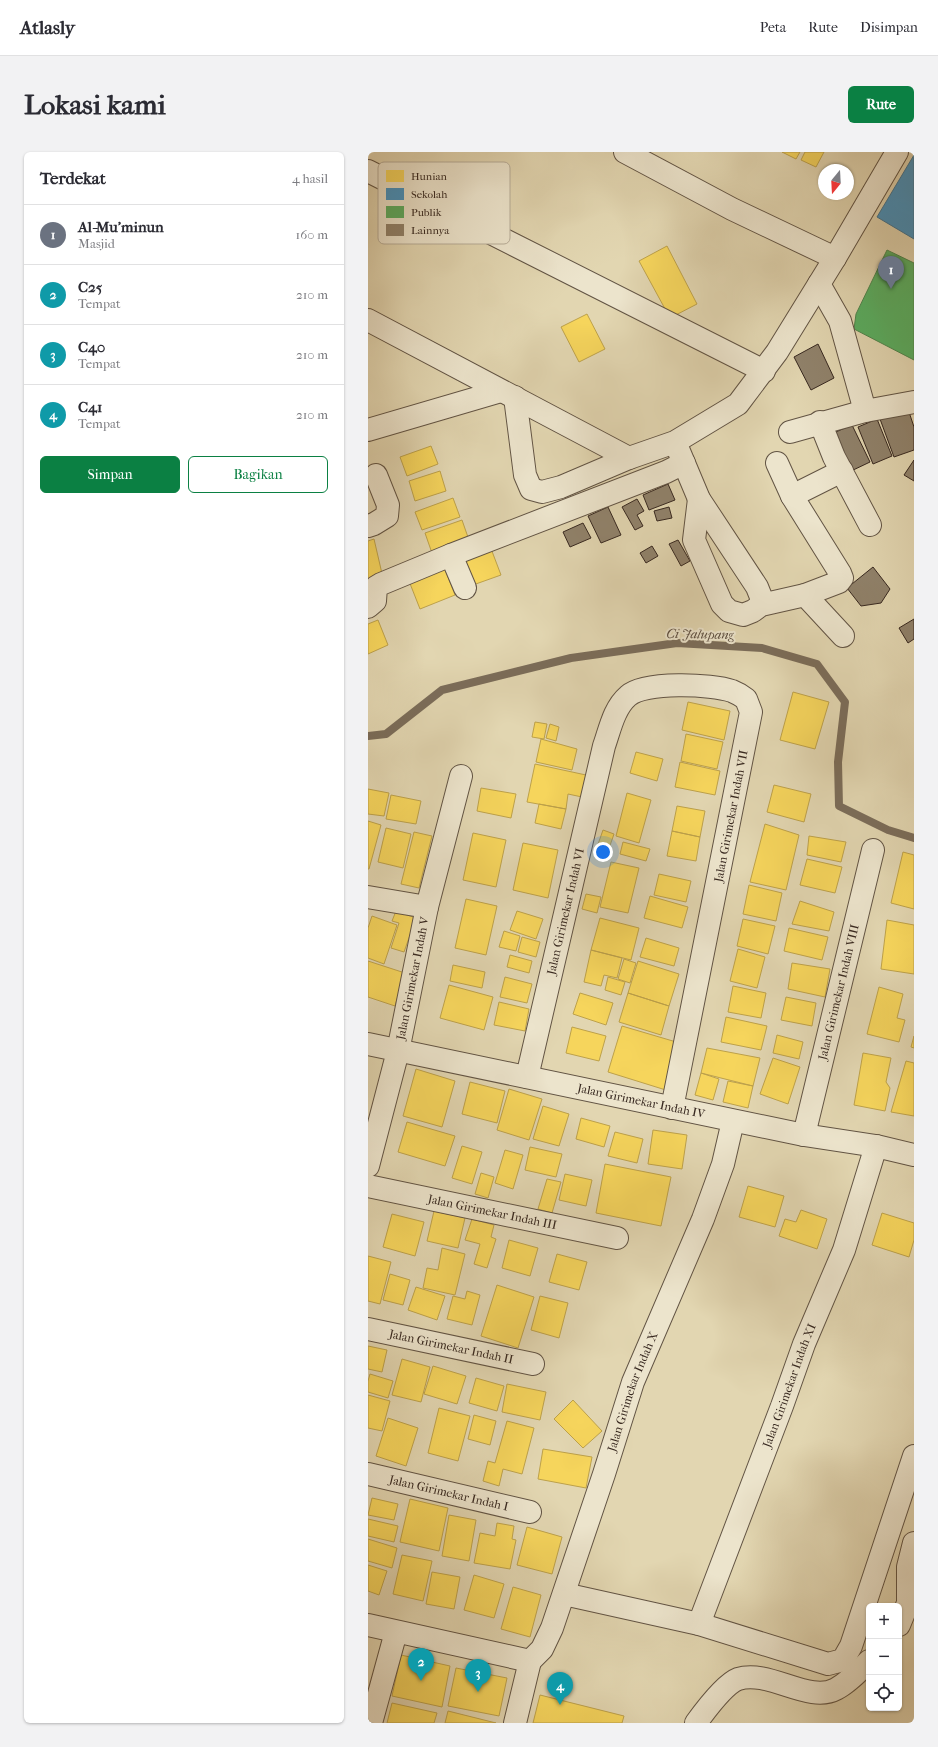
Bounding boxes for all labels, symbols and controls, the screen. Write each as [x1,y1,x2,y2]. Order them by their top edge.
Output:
text: Atlasly [20,17,75,39]
text: Peta [760,19,786,36]
text: Rute [808,19,838,36]
text: Disimpan [860,19,918,36]
button: Rute [848,86,914,123]
text: Lokasi kami [24,88,166,121]
legend [378,162,510,244]
north arrow [818,164,854,200]
text: Terdekat [40,168,106,188]
text: Hunian [411,170,448,183]
text: 4 hasil [292,171,328,186]
text: Sekolah [411,188,448,201]
text: Publik [411,206,442,219]
text: Al-Mu'minun [78,218,164,236]
text: Lainnya [411,224,450,237]
text: 1 [51,227,55,242]
text: 160 m [296,227,328,242]
text: Masjid [78,236,115,251]
pin: 1 [878,256,904,289]
text: C25 [78,278,102,296]
text: 2 [50,287,56,302]
text: 210 m [296,287,328,302]
text: Tempat [78,296,121,311]
text: C40 [78,338,105,356]
text: 3 [50,347,56,362]
text: 210 m [296,347,328,362]
text: Tempat [78,356,121,371]
text: C41 [78,398,102,416]
text: 4 [49,407,57,422]
text: 210 m [296,407,328,422]
text: Tempat [78,416,121,431]
button: Simpan [40,456,180,493]
button: Bagikan [188,456,328,493]
water label: Ci Jalupang [666,626,735,642]
street label: Jalan Girimekar Indah VII [711,748,751,884]
your location [593,842,613,862]
street label: Jalan Girimekar Indah VI [544,846,587,977]
street label: Jalan Girimekar Indah V [393,914,432,1042]
street label: Jalan Girimekar Indah VIII [815,923,862,1062]
street label: Jalan Girimekar Indah IV [575,1081,707,1121]
street label: Jalan Girimekar Indah III [426,1191,558,1232]
street label: Jalan Girimekar Indah XI [759,1321,819,1450]
street label: Jalan Girimekar Indah II [387,1326,515,1367]
street label: Jalan Girimekar Indah X [604,1329,661,1454]
street label: Jalan Girimekar Indah I [387,1472,510,1514]
map controls [866,1603,902,1711]
button: + [866,1603,902,1639]
button: − [866,1639,902,1675]
pin: 2 [408,1648,434,1681]
pin: 3 [465,1659,491,1692]
pin: 4 [547,1672,573,1705]
button: locate [866,1675,902,1711]

